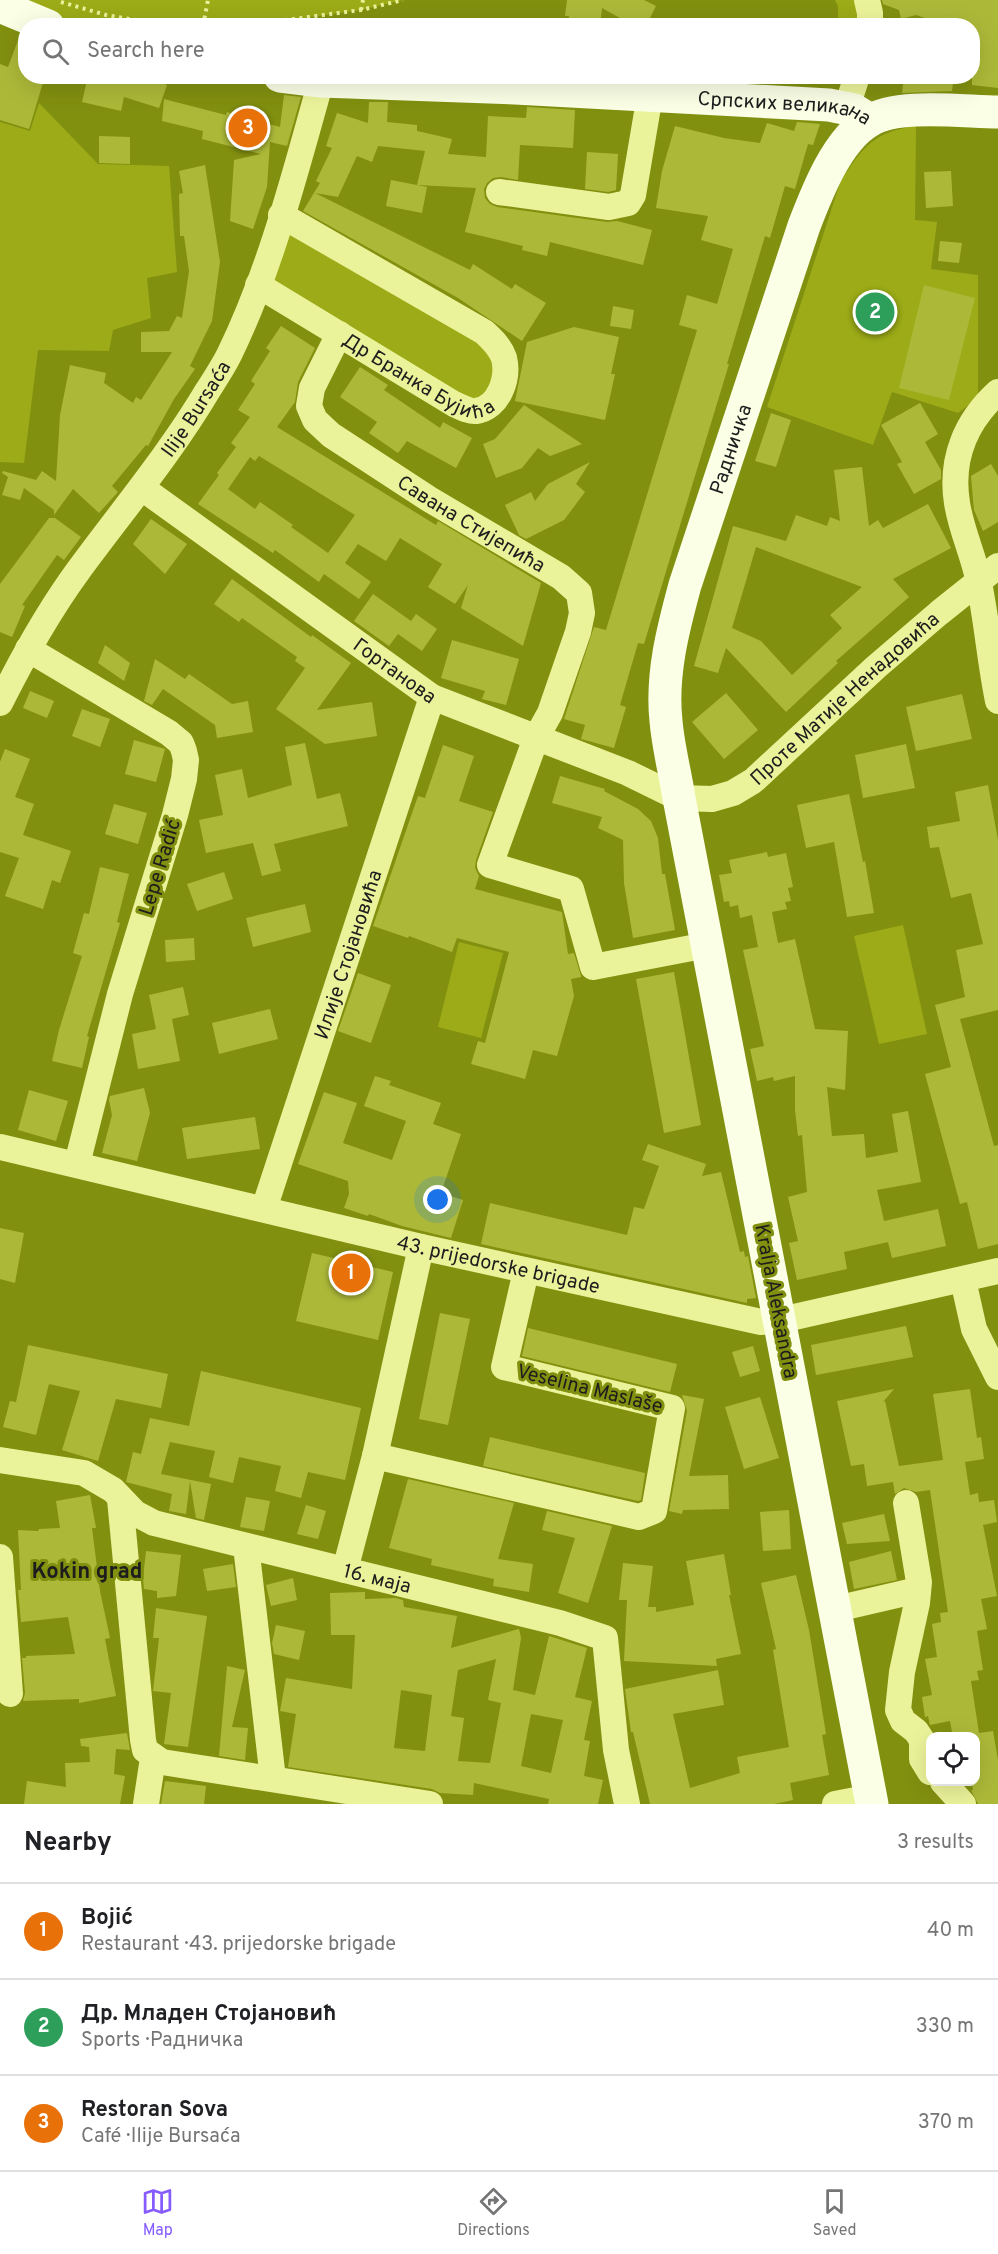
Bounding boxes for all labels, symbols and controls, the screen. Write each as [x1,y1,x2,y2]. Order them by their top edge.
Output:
search box [18,18,980,84]
icon: search [39,35,72,68]
text: Search here [87,38,205,65]
street label: Српских великана [697,87,875,132]
pin: 3 [228,106,268,150]
pin: 2 [856,290,894,334]
street label: Др Бранка Бујића [337,328,501,427]
street label: Ilije Bursaća [156,357,238,463]
street label: Радничка [705,401,759,498]
street label: Савана Стијепића [391,471,550,580]
street label: Проте Матије Ненадовића [746,607,946,792]
street label: Гортанова [347,633,441,711]
street label: Lepe Radić [134,816,188,919]
street label: Илије Стојановића [310,867,389,1043]
your location [423,1185,452,1214]
street label: Kralja Aleksandra [747,1222,803,1381]
street label: 43. prijedorske brigade [394,1231,602,1301]
pin: 1 [332,1250,370,1296]
street label: Veselina Maslaše [514,1359,665,1421]
district label: Kokin grad [32,1559,142,1586]
street label: 16. маја [340,1559,414,1601]
map controls [926,1732,980,1786]
button: locate [926,1732,980,1786]
text: Nearby [24,1827,112,1860]
text: 3 results [897,1830,974,1856]
text: Bojić [81,1905,133,1932]
text: 1 [40,1918,48,1944]
text: 40 m [927,1918,974,1944]
text: Restaurant · 43. prijedorske brigade [81,1932,396,1958]
text: Др. Младен Стојановић [81,2001,336,2028]
text: 2 [37,2014,50,2040]
text: 330 m [916,2014,974,2040]
text: Sports · Радничка [81,2028,243,2054]
text: Restoran Sova [81,2097,228,2124]
text: 3 [38,2110,50,2136]
text: 370 m [918,2110,974,2136]
text: Café · Ilije Bursaća [81,2124,240,2150]
tab: Map [141,2185,174,2241]
tab: Directions [457,2185,530,2241]
tab: Saved [813,2185,857,2241]

